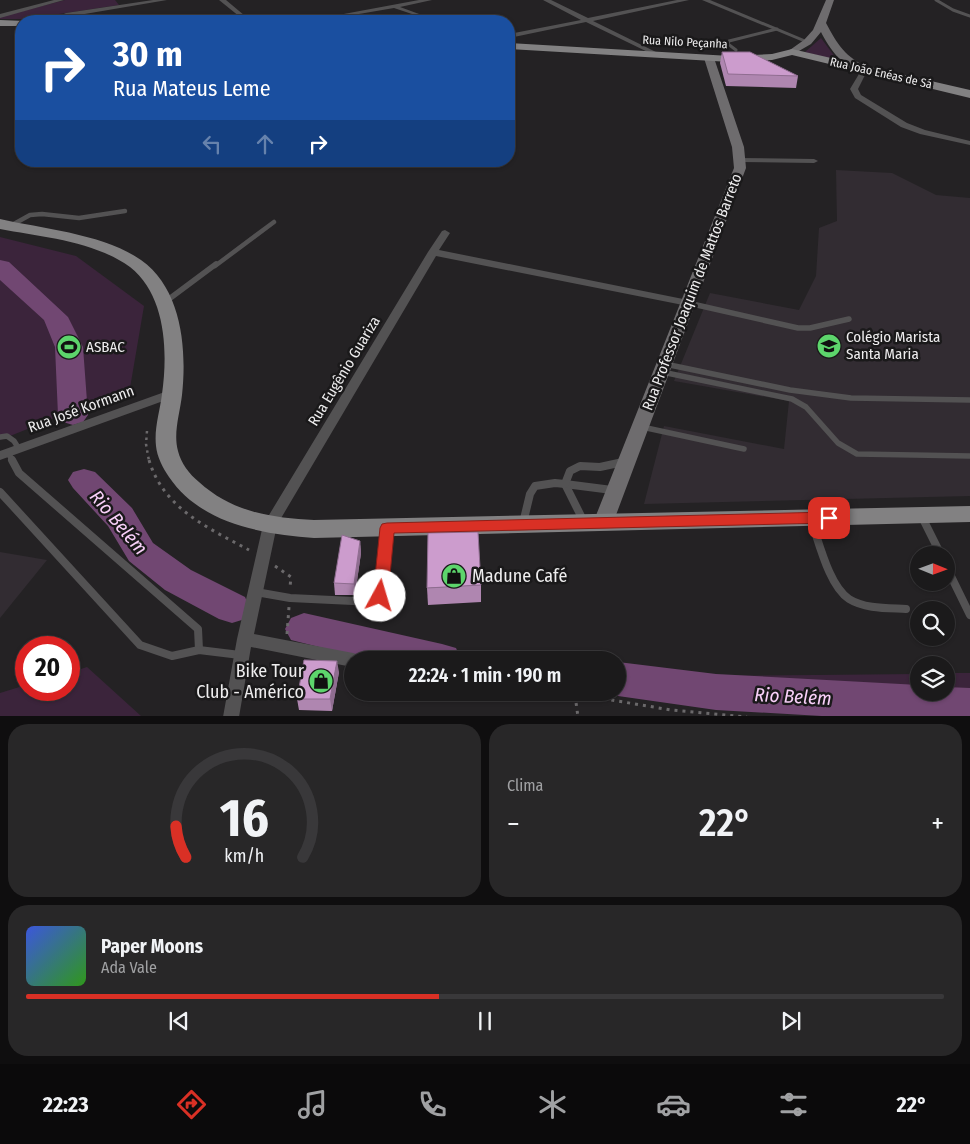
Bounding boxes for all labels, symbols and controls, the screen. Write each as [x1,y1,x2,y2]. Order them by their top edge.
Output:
text: 30 m [113,33,183,75]
street label: Rua Nilo Peçanha [642,33,728,51]
icon: right [30,35,95,100]
street label: Rua João Enéas de Sá [829,54,934,92]
text: Rua Mateus Leme [113,75,271,102]
icon: left [198,130,226,158]
icon: ahead [251,130,279,158]
icon: right [304,130,332,158]
street label: Rua Professor Joaquim de Mattos Barreto [638,171,746,413]
street label: Rua Eugênio Guariza [304,313,384,429]
place label: Colégio Marista Santa Maria [846,328,940,363]
school or university icon: Colégio Marista Santa Maria [816,333,842,359]
sports icon: ASBAC [56,334,82,360]
place label: ASBAC [86,338,125,356]
street label: Rua José Kormann [25,381,137,437]
water label: Rio Belém [85,485,152,559]
pin [808,497,850,539]
icon: arrive [815,504,843,532]
north arrow [910,546,955,591]
map controls [910,546,955,701]
shop icon: Madune Café [441,563,467,589]
place label: Madune Café [472,565,567,587]
position arrow [353,569,405,621]
button: search [910,601,955,646]
speed limit sign: 20 [15,636,80,701]
button: layers [910,656,955,701]
place label: Bike Tour Club - Américo [196,660,305,703]
text: 22:24 · 1 min · 190 m [409,664,561,687]
shop icon: Bike Tour Club - Américo [308,668,334,694]
water label: Rio Belém [754,683,832,710]
text: Clima [507,776,543,795]
text: 16 [220,787,269,850]
text: 22° [699,800,752,846]
text: − [507,807,520,840]
text: + [931,807,944,840]
text: km/h [225,845,264,867]
text: Paper Moons [101,935,203,958]
text: Ada Vale [101,958,157,977]
icon: previous [165,1007,193,1035]
icon: pause [471,1007,499,1035]
icon: next [777,1007,805,1035]
icon: directions [174,1087,209,1122]
icon: music [295,1087,330,1122]
icon: phone [415,1087,450,1122]
icon: climate [535,1087,570,1122]
icon: car [656,1087,691,1122]
icon: filters [776,1087,811,1122]
text: 22:23 [43,1091,89,1118]
text: 22° [897,1091,927,1118]

